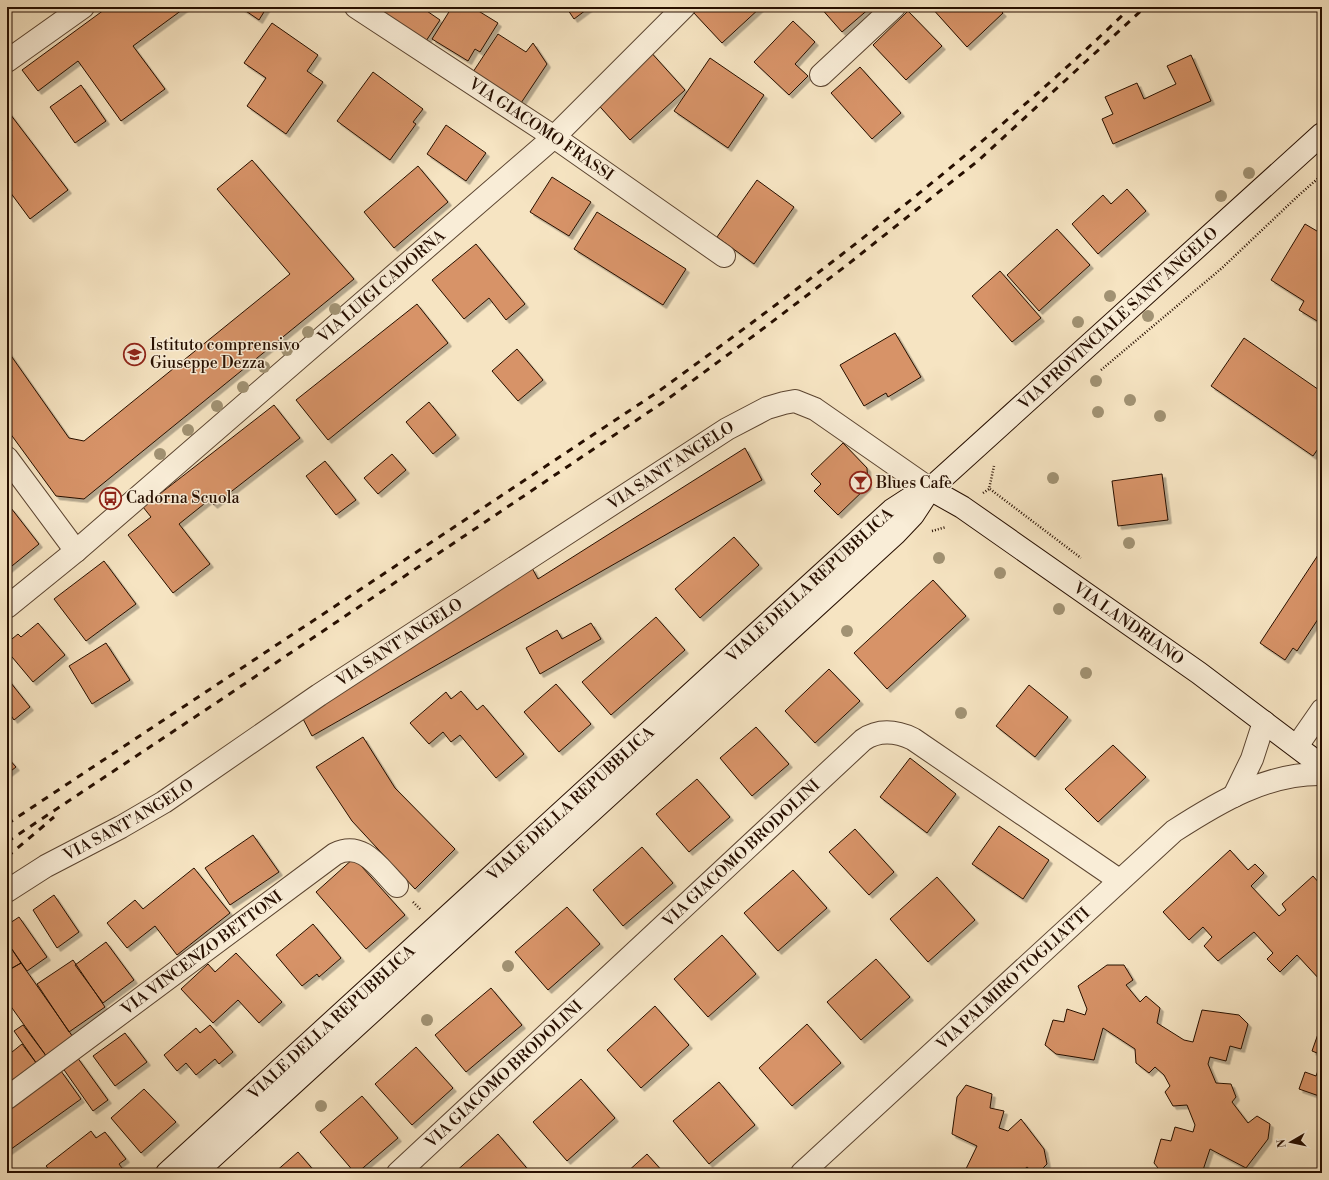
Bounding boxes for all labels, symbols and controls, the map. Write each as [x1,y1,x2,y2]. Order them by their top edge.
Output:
street label: VIA GIACOMO FRASSI [464,73,617,185]
street label: VIA PROVINCIALE SANT'ANGELO [1014,223,1222,415]
street label: VIA LUIGI CADORNA [313,225,450,348]
place label: Istituto comprensivo Giuseppe Dezza [150,335,300,373]
school or university icon: Istituto comprensivo Giuseppe Dezza [122,341,148,367]
street label: VIA SANT'ANGELO [603,417,737,515]
bar icon: Blues Cafè [848,470,874,496]
place label: Blues Cafè [875,473,952,493]
bus stop icon: Cadorna Scuola [98,485,124,511]
place label: Cadorna Scuola [126,488,240,508]
street label: VIALE DELLA REPUBBLICA [721,503,898,667]
street label: VIA LANDRIANO [1068,577,1188,669]
street label: VIA SANT'ANGELO [332,594,466,692]
street label: VIALE DELLA REPUBBLICA [482,722,659,886]
street label: VIA SANT'ANGELO [59,775,198,866]
street label: VIA GIACOMO BRODOLINI [658,775,824,932]
street label: VIA VINCENZO BETTONI [117,887,286,1020]
street label: VIA PALMIRO TOGLIATTI [932,903,1094,1055]
street label: VIALE DELLA REPUBBLICA [243,940,420,1105]
street label: VIA GIACOMO BRODOLINI [421,996,587,1153]
north arrow [1271,1122,1311,1162]
text: N [1274,1138,1290,1149]

